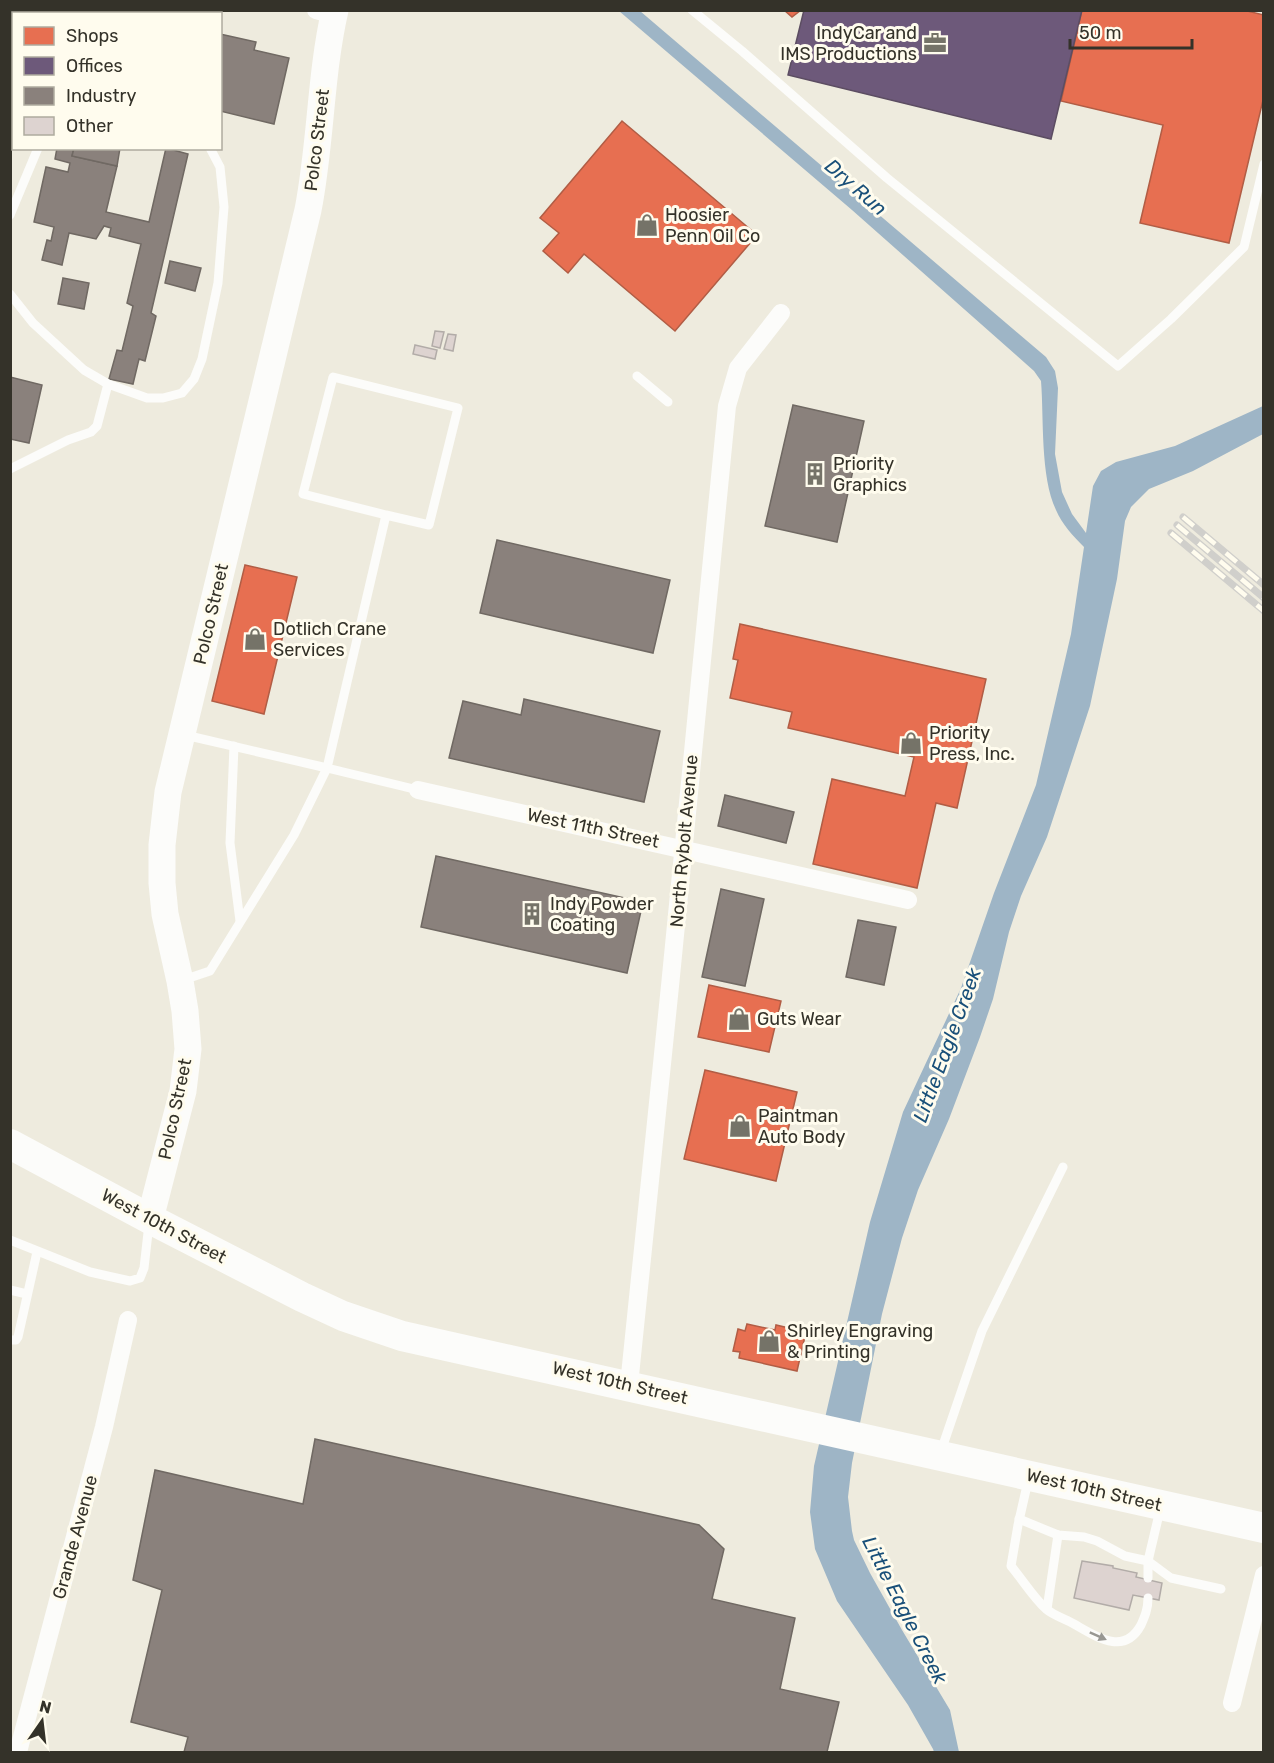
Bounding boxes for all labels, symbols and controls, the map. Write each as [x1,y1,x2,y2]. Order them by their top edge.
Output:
legend [12,12,222,150]
scale bar [1070,12,1192,50]
place label: IndyCar and IMS Productions [780,22,917,65]
text: 50 m [1079,22,1122,44]
text: Shops [66,25,118,47]
office icon: IndyCar and IMS Productions [922,30,948,56]
text: Offices [66,55,123,77]
text: Industry [66,85,136,107]
street label: Polco Street [300,88,334,192]
text: Other [66,115,113,137]
water label: Dry Run [820,154,892,220]
place label: Hoosier Penn Oil Co [665,204,760,247]
shop icon: Hoosier Penn Oil Co [634,212,660,238]
place label: Priority Graphics [833,453,907,496]
building icon: Priority Graphics [802,461,828,487]
street label: Polco Street [189,561,233,667]
place label: Dotlich Crane Services [273,618,386,661]
shop icon: Dotlich Crane Services [242,626,268,652]
place label: Priority Press, Inc. [929,722,1015,765]
shop icon: Priority Press, Inc. [898,730,924,756]
street label: North Rybolt Avenue [665,754,703,928]
street label: West 11th Street [525,803,661,853]
place label: Indy Powder Coating [550,893,654,936]
building icon: Indy Powder Coating [519,901,545,927]
water label: Little Eagle Creek [908,964,986,1125]
shop icon: Guts Wear [726,1006,752,1032]
place label: Guts Wear [757,1008,841,1030]
street label: Polco Street [154,1056,196,1162]
place label: Paintman Auto Body [758,1105,846,1148]
shop icon: Paintman Auto Body [727,1113,753,1139]
street label: West 10th Street [98,1184,230,1268]
place label: Shirley Engraving & Printing [787,1320,933,1363]
shop icon: Shirley Engraving & Printing [756,1328,782,1354]
street label: West 10th Street [550,1357,690,1409]
street label: West 10th Street [1024,1464,1164,1516]
street label: Grande Avenue [48,1473,102,1601]
water label: Little Eagle Creek [857,1532,953,1688]
one-way arrow [1090,1632,1107,1641]
north arrow [12,1691,72,1751]
text: N [38,1696,53,1718]

